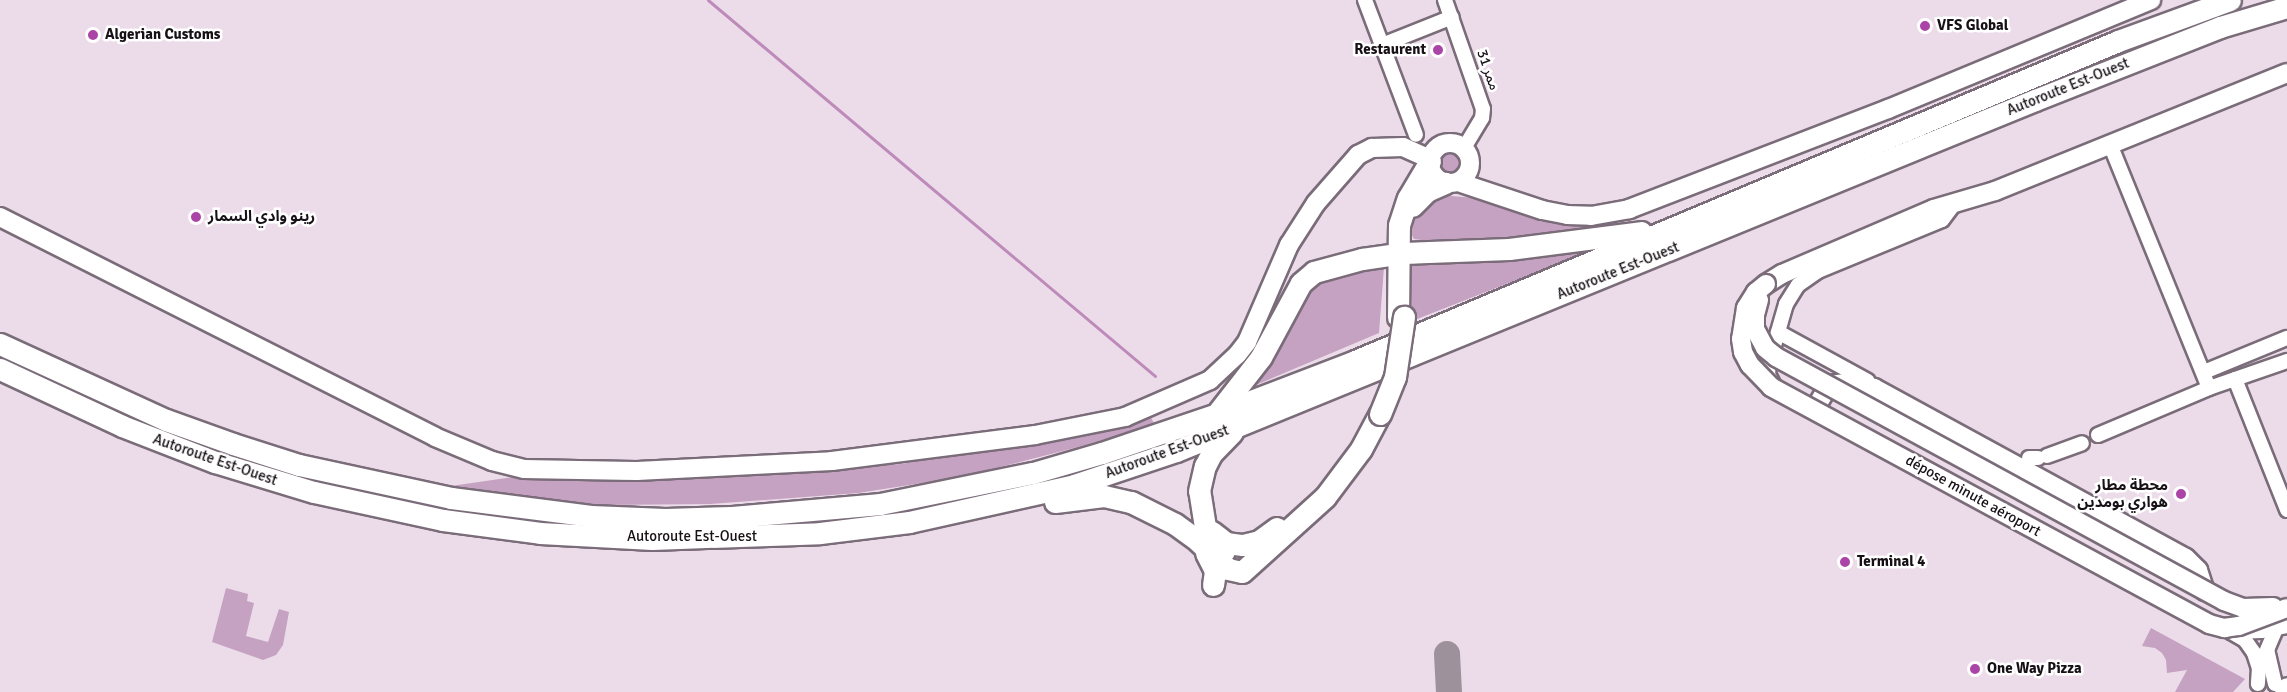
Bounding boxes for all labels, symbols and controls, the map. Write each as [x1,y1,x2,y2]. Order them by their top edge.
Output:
place label: VFS Global [1937,17,2008,35]
marker: VFS Global [1918,19,1932,33]
place label: Algerian Customs [105,26,220,44]
marker: Algerian Customs [86,28,100,42]
place label: Restaurent [1354,41,1426,59]
marker: Restaurent [1431,43,1445,57]
street label: ممر 31 [1473,47,1503,93]
street label: Autoroute Est-Ouest [2004,54,2132,120]
place label: رينو وادي السمار [208,208,315,226]
marker: رينو وادي السمار [189,210,203,224]
street label: Autoroute Est-Ouest [1554,238,1682,304]
street label: Autoroute Est-Ouest [1103,421,1231,483]
street label: Autoroute Est-Ouest [151,430,279,490]
street label: dépose minute aéroport [1902,451,2044,541]
place label: محطة مطار هواري بومدين [2077,476,2168,511]
marker: محطة مطار هواري بومدين [2172,485,2190,503]
street label: Autoroute Est-Ouest [627,528,757,546]
place label: Terminal 4 [1857,553,1925,571]
marker: Terminal 4 [1838,555,1852,569]
place label: One Way Pizza [1987,660,2082,678]
marker: One Way Pizza [1968,662,1982,676]

